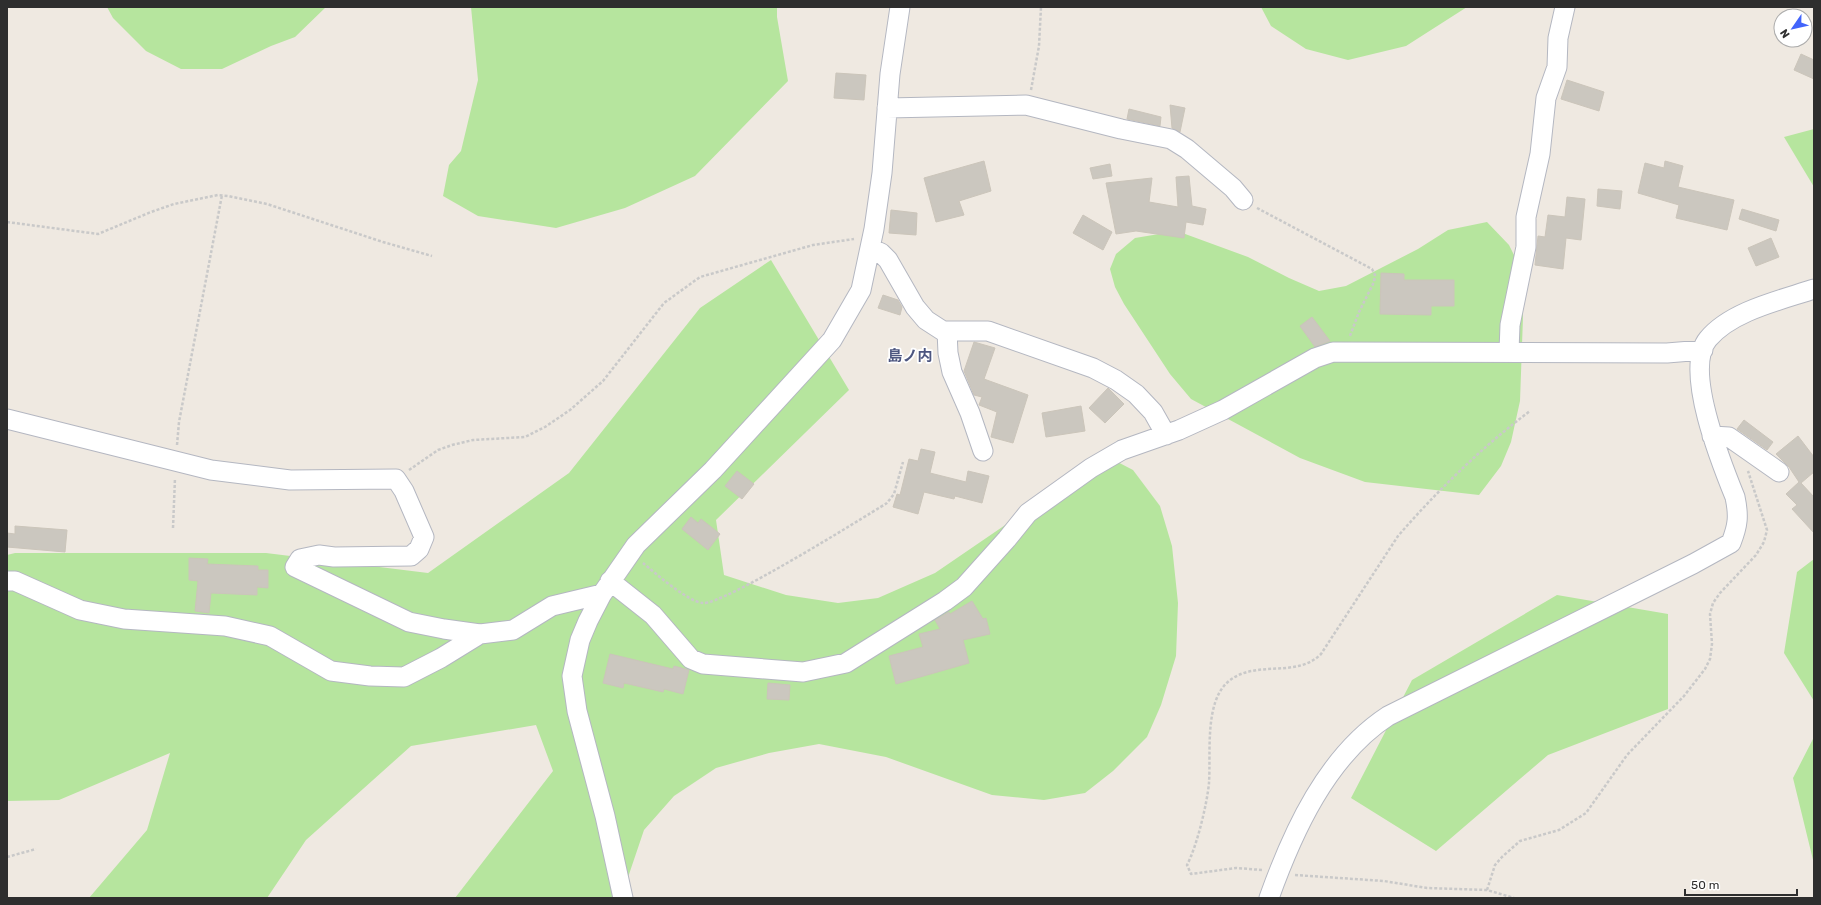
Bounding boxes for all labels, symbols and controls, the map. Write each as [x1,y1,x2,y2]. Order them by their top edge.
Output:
north arrow [1773,8,1813,48]
text: N [1777,26,1793,40]
district label: 島ノ内 [887,347,933,365]
scale bar [1685,871,1797,897]
text: 50 m [1691,878,1719,892]

